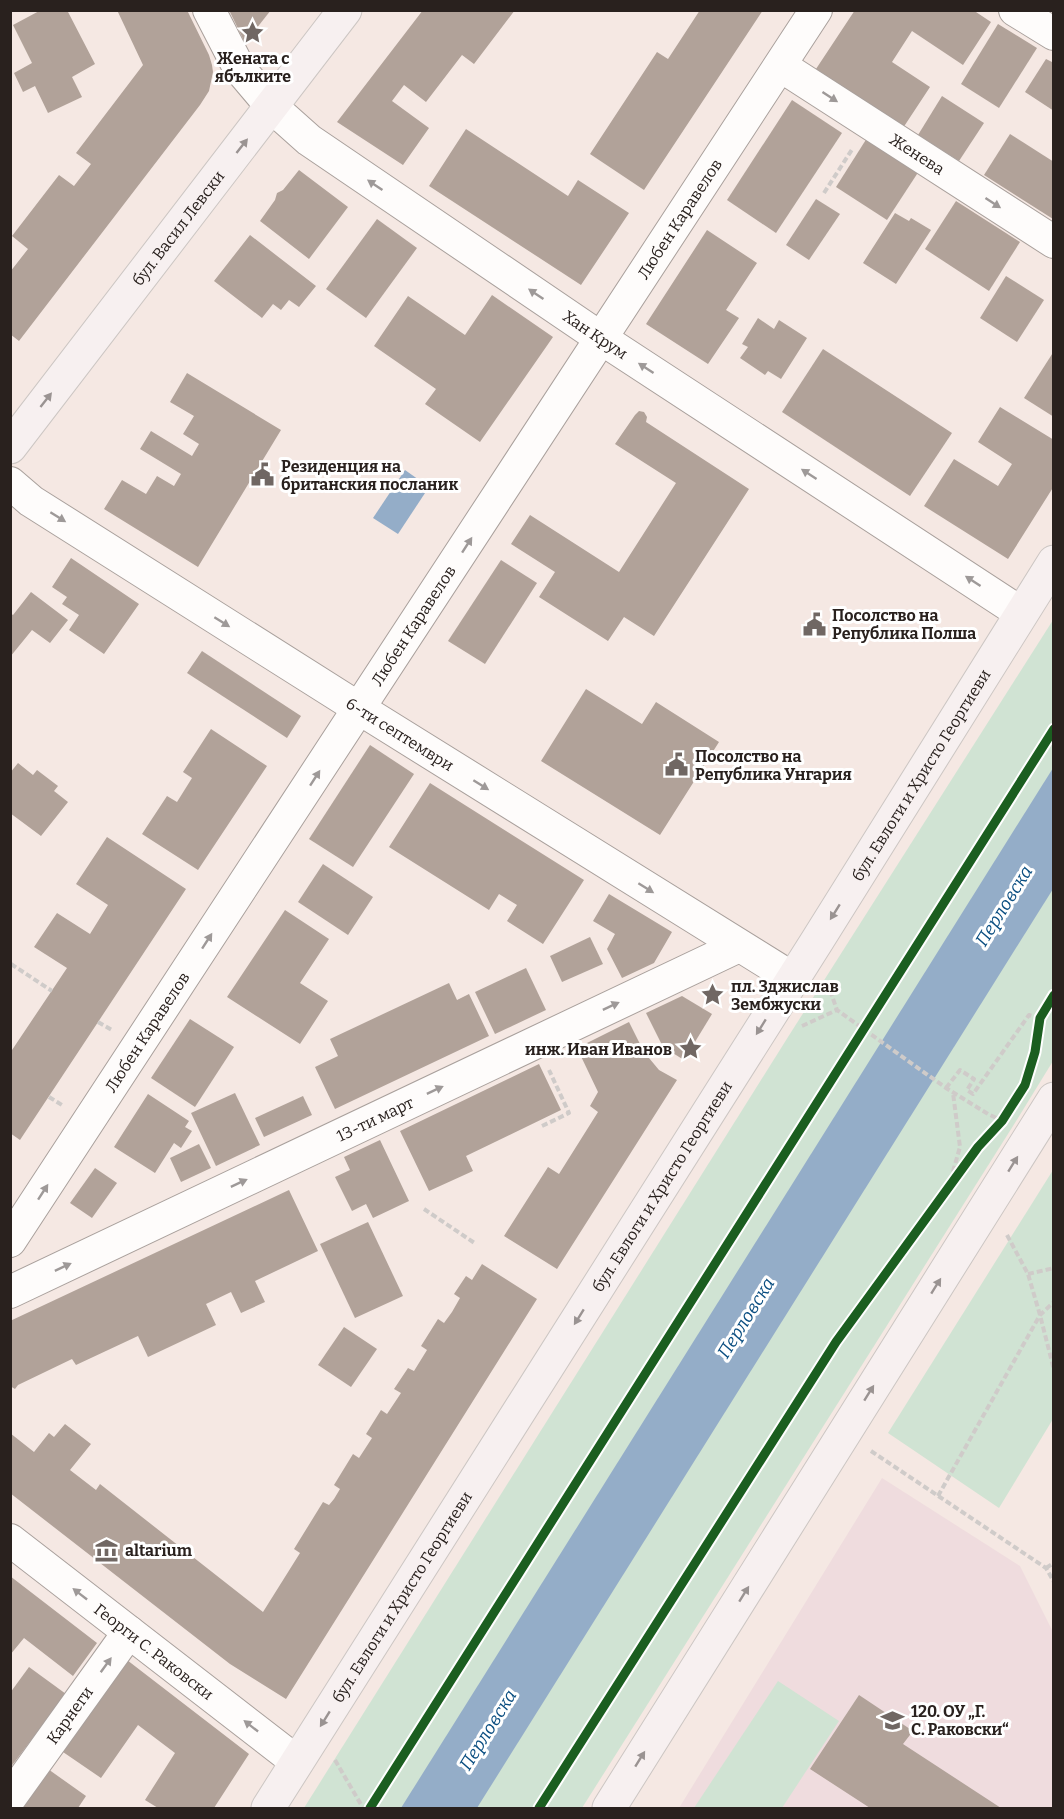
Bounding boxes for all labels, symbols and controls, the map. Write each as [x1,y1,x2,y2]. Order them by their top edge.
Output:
place icon: Жената с ябълките [240,20,266,46]
place label: Жената с ябълките [215,49,291,86]
one-way arrow [822,92,838,103]
street label: Женева [886,130,948,179]
one-way arrow [235,138,247,153]
street label: Любен Каравелов [634,155,726,282]
street label: бул. Васил Левски [128,167,228,289]
one-way arrow [367,180,383,191]
one-way arrow [985,198,1002,209]
one-way arrow [528,289,545,300]
street label: Хан Крум [559,306,631,363]
one-way arrow [638,363,654,374]
one-way arrow [40,393,52,408]
place label: Резиденция на британския посланик [281,457,458,494]
public building icon: Резиденция на британския посланик [250,462,276,488]
one-way arrow [801,469,817,480]
one-way arrow [49,512,66,523]
one-way arrow [461,537,472,553]
street label: Любен Каравелов [367,562,460,689]
one-way arrow [965,575,981,587]
place label: Посолство на Република Полша [832,606,976,643]
public building icon: Посолство на Република Полша [801,611,827,637]
one-way arrow [214,616,230,627]
street label: бул. Евлоги и Христо Георгиеви [848,666,995,885]
street label: 6-ти септември [342,694,457,775]
place label: Посолство на Република Унгария [695,747,852,784]
public building icon: Посолство на Република Унгария [664,752,690,778]
one-way arrow [309,770,320,787]
one-way arrow [473,779,489,790]
water label: Перловска [971,862,1037,950]
one-way arrow [638,883,654,894]
one-way arrow [829,904,840,920]
one-way arrow [202,933,213,949]
street label: Любен Каравелов [101,969,194,1096]
place label: пл. Зджислав Зембжуски [731,977,839,1014]
place icon: пл. Зджислав Зембжуски [700,982,726,1008]
one-way arrow [602,1002,619,1011]
one-way arrow [755,1019,766,1035]
place icon: инж. Иван Иванов [677,1036,703,1062]
place label: инж. Иван Иванов [525,1040,672,1059]
street label: бул. Евлоги и Христо Георгиеви [588,1077,736,1295]
one-way arrow [426,1086,443,1095]
street label: 13-ти март [334,1093,417,1146]
one-way arrow [1007,1156,1018,1172]
one-way arrow [231,1178,248,1187]
one-way arrow [37,1184,48,1200]
one-way arrow [55,1262,72,1271]
water label: Перловска [713,1274,779,1362]
one-way arrow [931,1278,942,1294]
one-way arrow [573,1309,584,1325]
one-way arrow [864,1385,875,1401]
street label: бул. Евлоги и Христо Георгиеви [328,1488,476,1706]
museum icon: altarium [94,1537,120,1563]
place label: altarium [125,1541,193,1560]
one-way arrow [738,1586,749,1602]
one-way arrow [73,1589,88,1601]
street label: Георги С. Раковски [90,1600,217,1704]
one-way arrow [100,1658,112,1674]
street label: Карнеги [43,1683,97,1748]
water label: Перловска [455,1686,521,1774]
place label: 120. ОУ „Г. С. Раковски“ [911,1702,1009,1739]
school or university icon: 120. ОУ „Г. С. Раковски“ [880,1707,906,1733]
one-way arrow [319,1711,330,1727]
one-way arrow [243,1720,259,1733]
one-way arrow [635,1751,646,1767]

